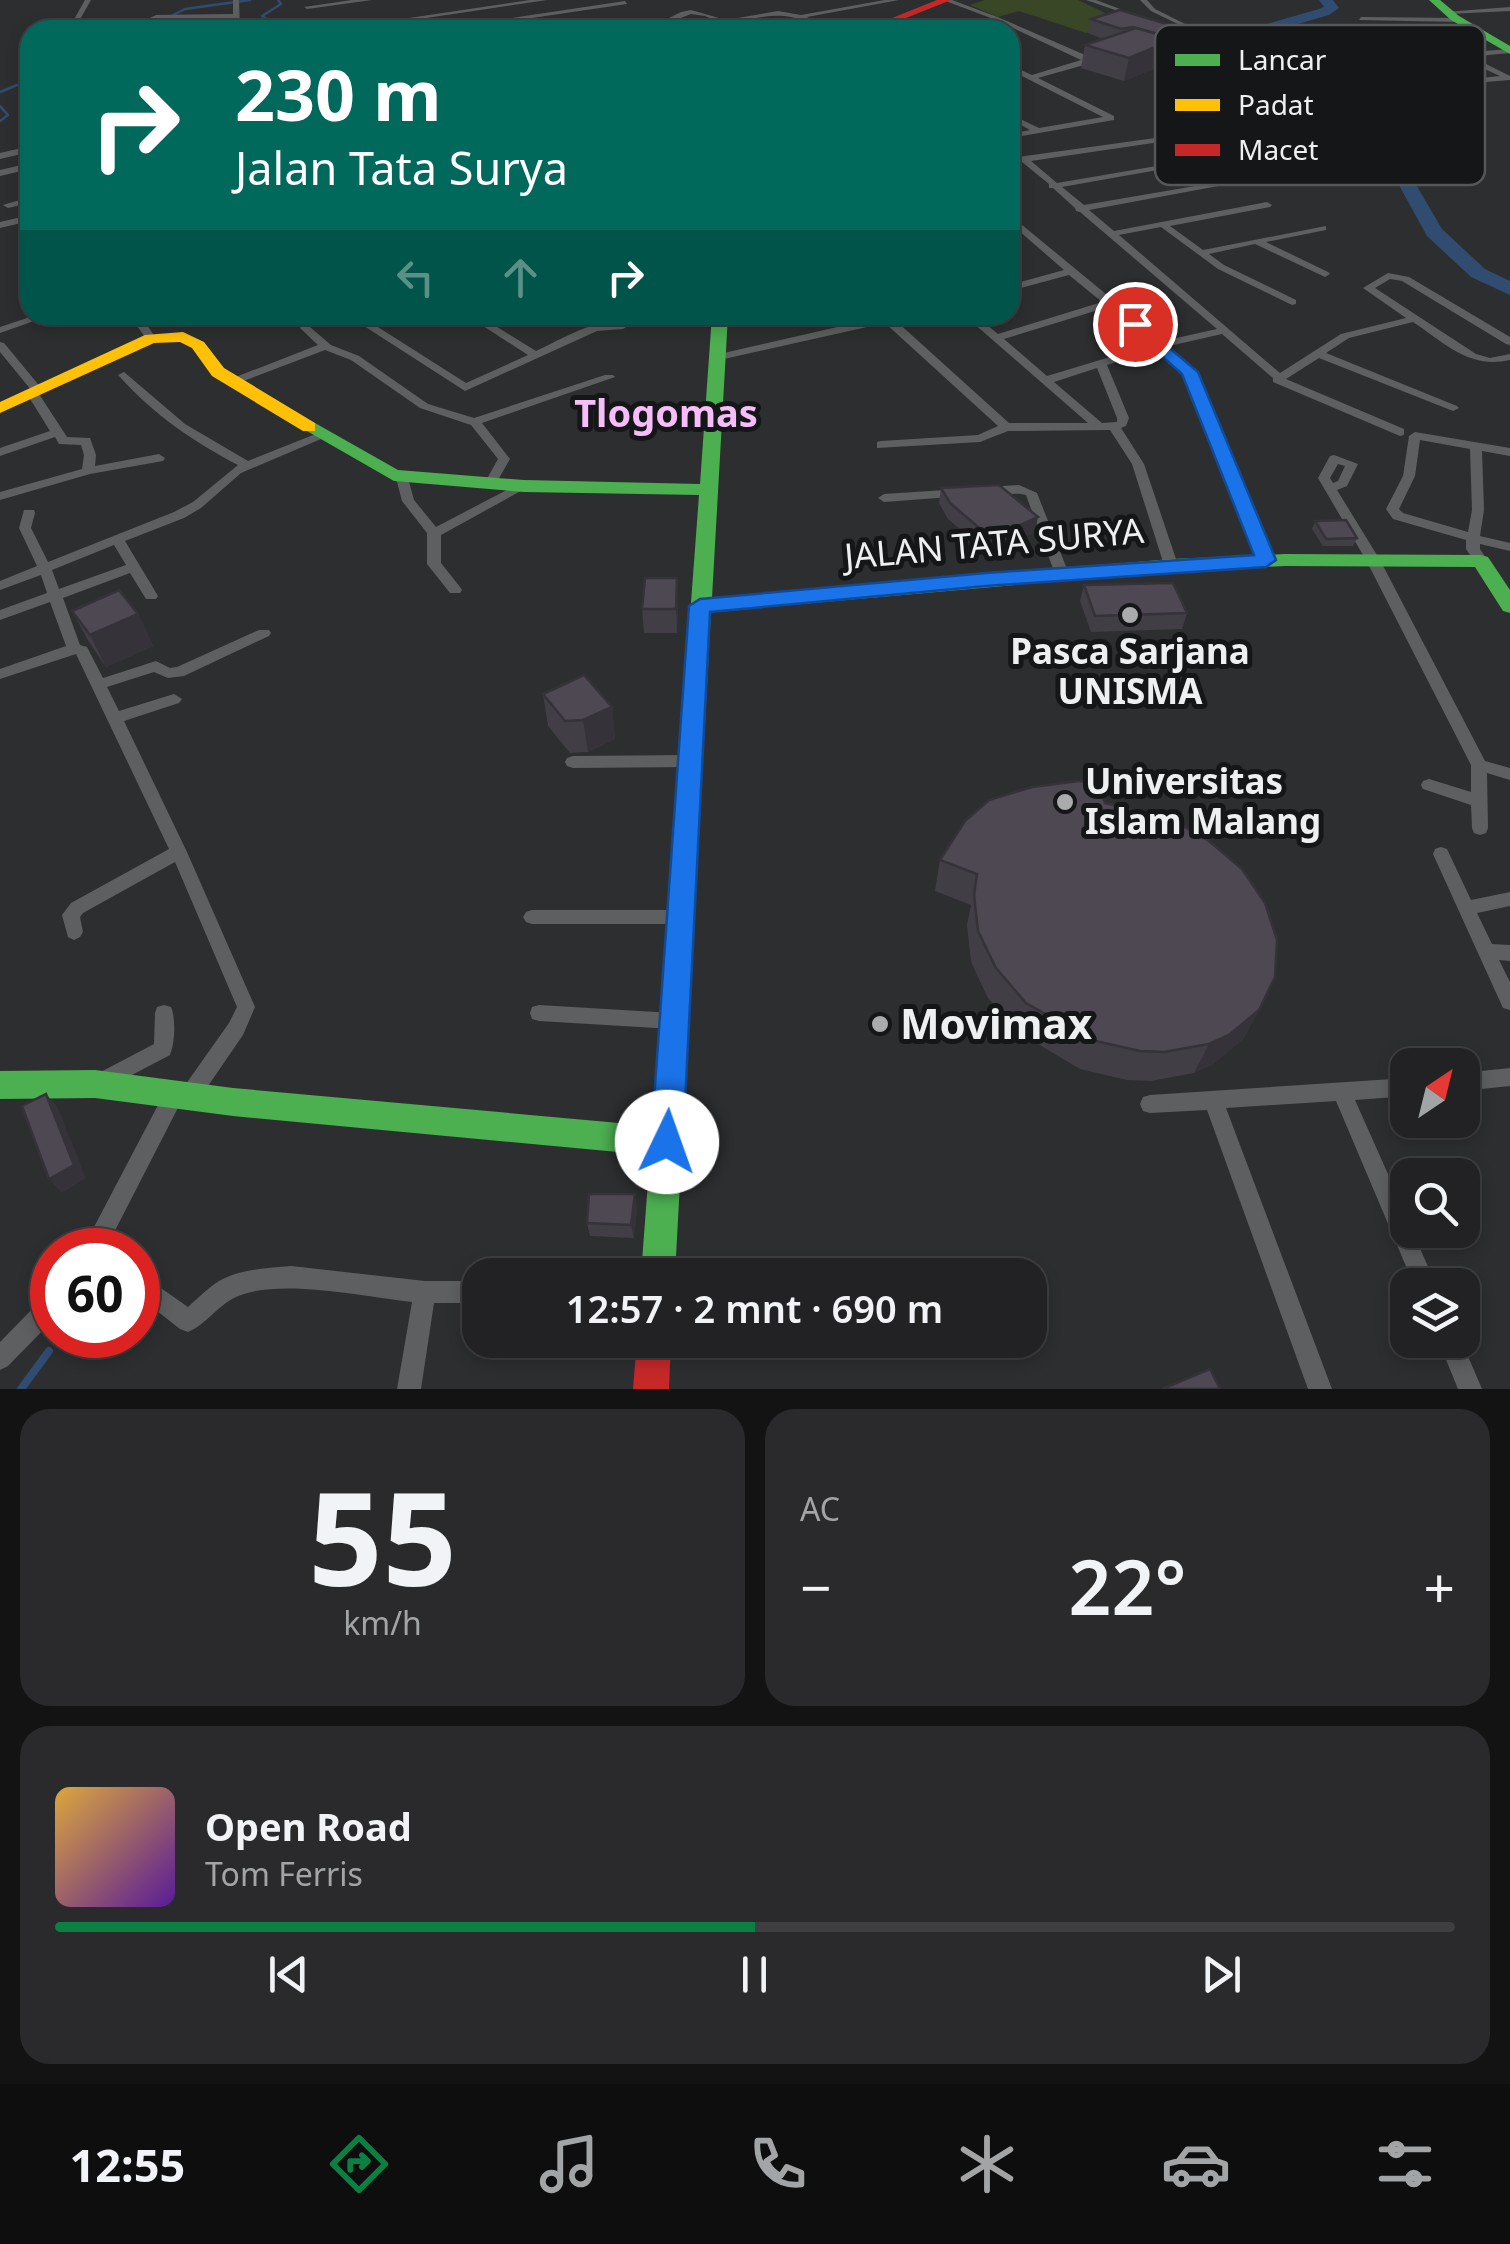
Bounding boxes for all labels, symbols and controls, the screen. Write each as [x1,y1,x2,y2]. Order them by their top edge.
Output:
legend [1155,25,1485,185]
text: Lancar [1238,40,1327,78]
text: 230 m [235,46,442,142]
icon: right [70,60,200,190]
text: Padat [1238,85,1314,123]
text: Macet [1238,130,1318,168]
text: Jalan Tata Surya [235,137,568,198]
icon: left [388,250,443,305]
icon: ahead [493,250,548,305]
icon: right [598,250,653,305]
pin [1093,282,1178,367]
icon: arrive [1108,297,1163,352]
district label: Tlogomas [574,386,758,438]
street label: JALAN TATA SURYA [839,506,1146,579]
marker: Pasca Sarjana UNISMA [1119,604,1141,626]
place label: Pasca Sarjana UNISMA [1010,627,1250,714]
place label: Universitas Islam Malang [1085,757,1321,844]
marker: Universitas Islam Malang [1054,791,1076,813]
place label: Movimax [900,994,1093,1051]
marker: Movimax [869,1013,891,1035]
north arrow [1390,1048,1480,1138]
map controls [1390,1048,1480,1358]
position arrow [615,1090,719,1194]
button: search [1390,1158,1480,1248]
speed limit sign: 60 [30,1228,160,1358]
button: layers [1390,1268,1480,1358]
text: 12:57 · 2 mnt · 690 m [566,1282,943,1334]
text: 55 [308,1447,457,1624]
text: AC [800,1487,840,1530]
text: 22° [1069,1535,1186,1637]
text: − [800,1549,831,1624]
text: + [1424,1549,1455,1624]
text: km/h [343,1601,422,1644]
text: Open Road [205,1800,412,1852]
text: Tom Ferris [205,1852,363,1895]
icon: previous [261,1947,316,2002]
icon: pause [727,1947,782,2002]
icon: next [1194,1947,1249,2002]
icon: directions [324,2129,394,2199]
icon: music [534,2129,604,2199]
icon: phone [743,2129,813,2199]
icon: climate [952,2129,1022,2199]
icon: car [1161,2129,1231,2199]
icon: filters [1370,2129,1440,2199]
text: 12:55 [70,2134,185,2195]

